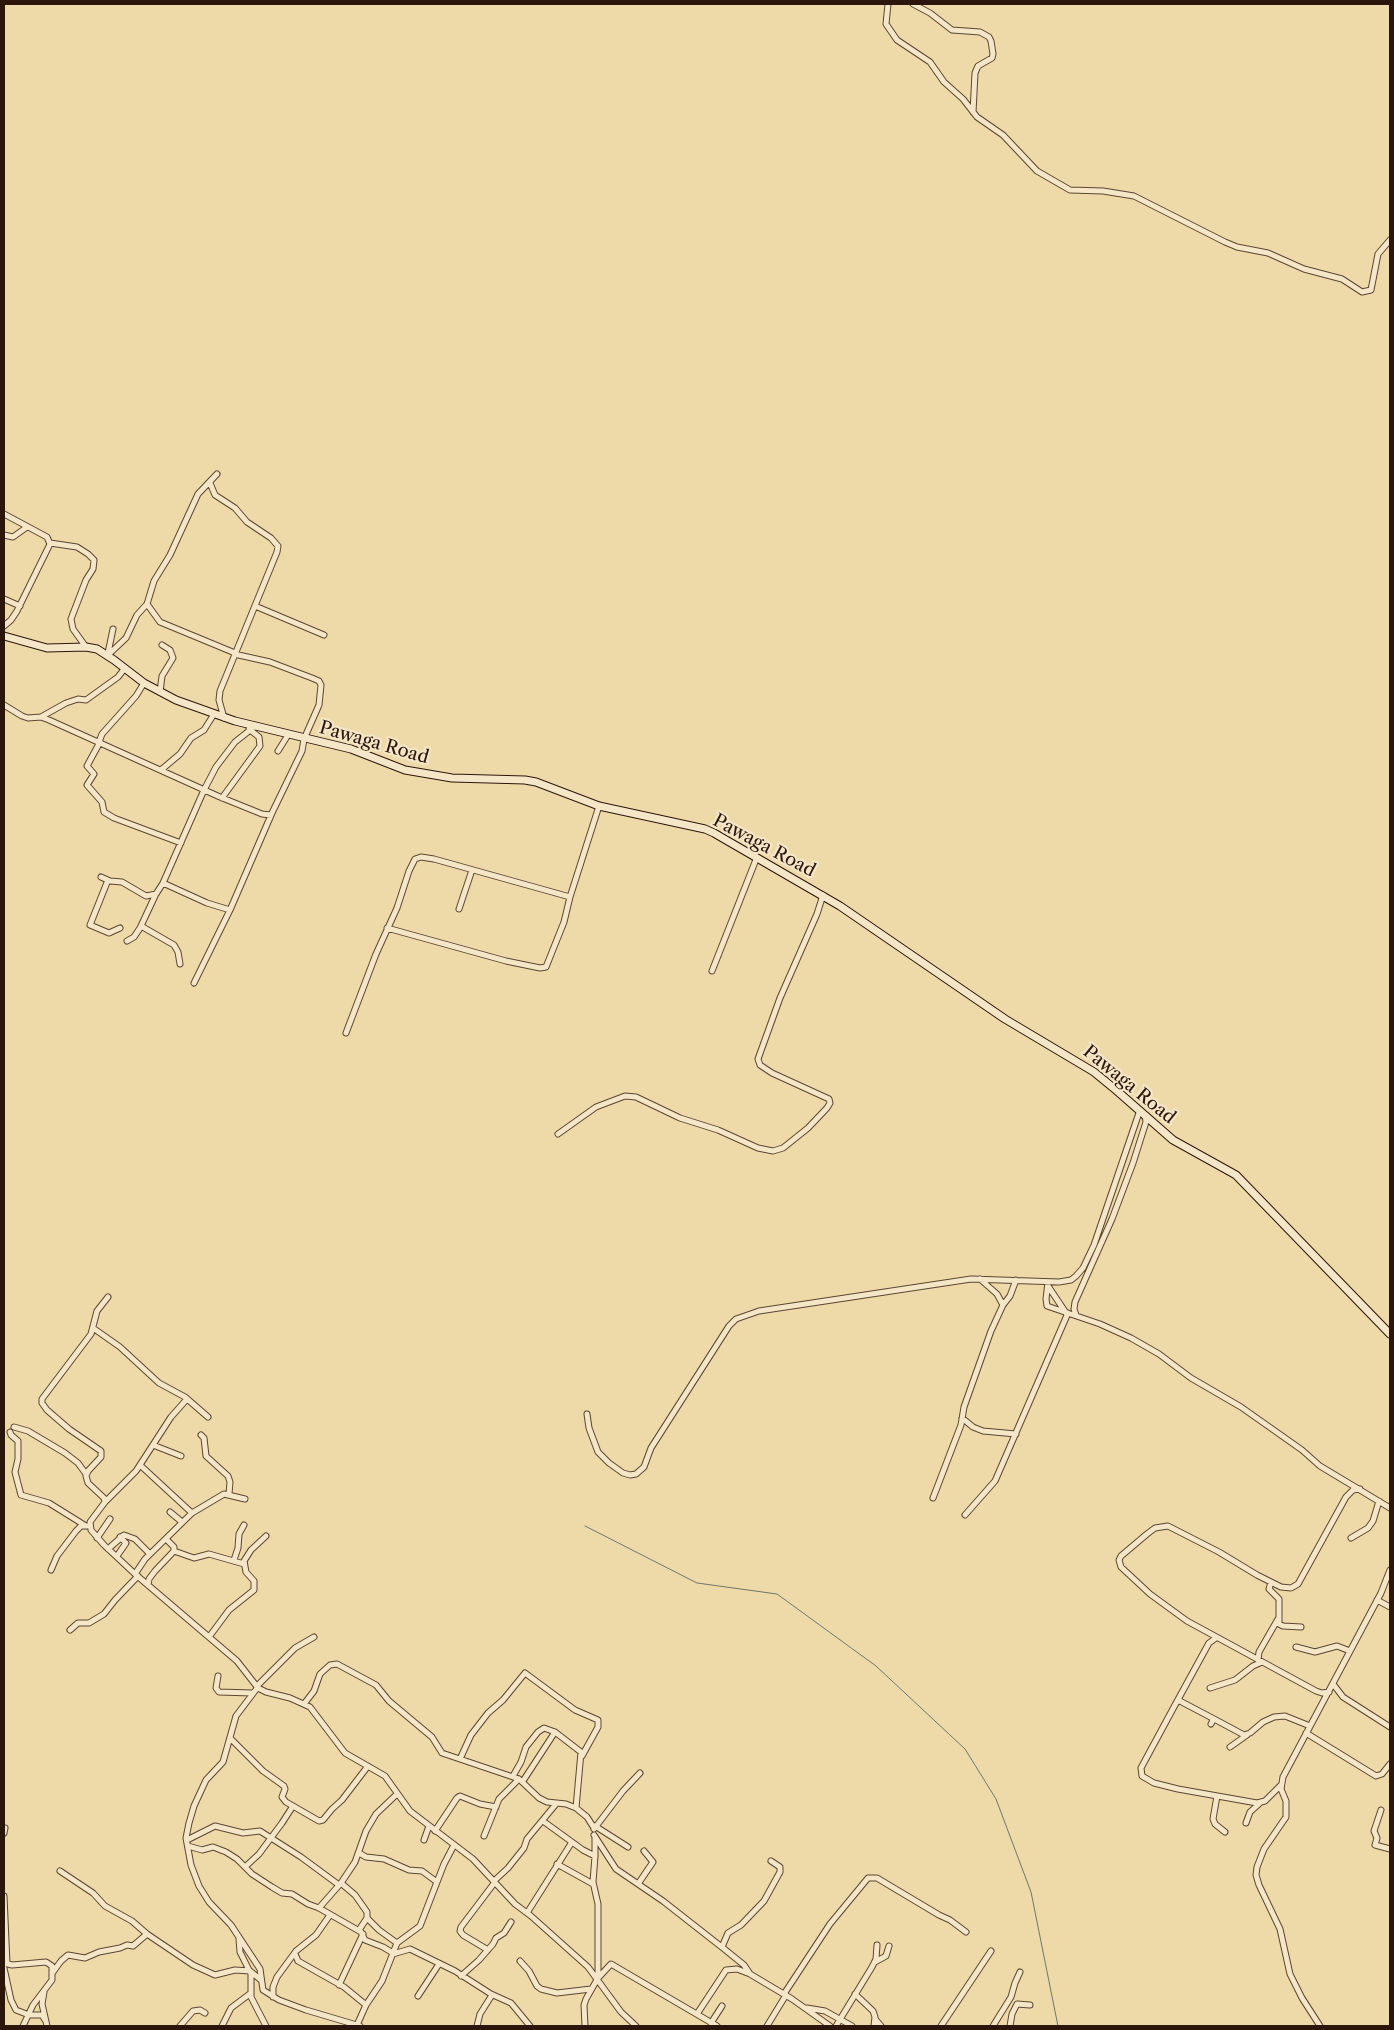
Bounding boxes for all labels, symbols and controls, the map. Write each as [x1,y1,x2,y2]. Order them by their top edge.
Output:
street label: Pawaga Road [317,717,431,769]
street label: Pawaga Road [709,810,819,882]
street label: Pawaga Road [1078,1041,1180,1129]

